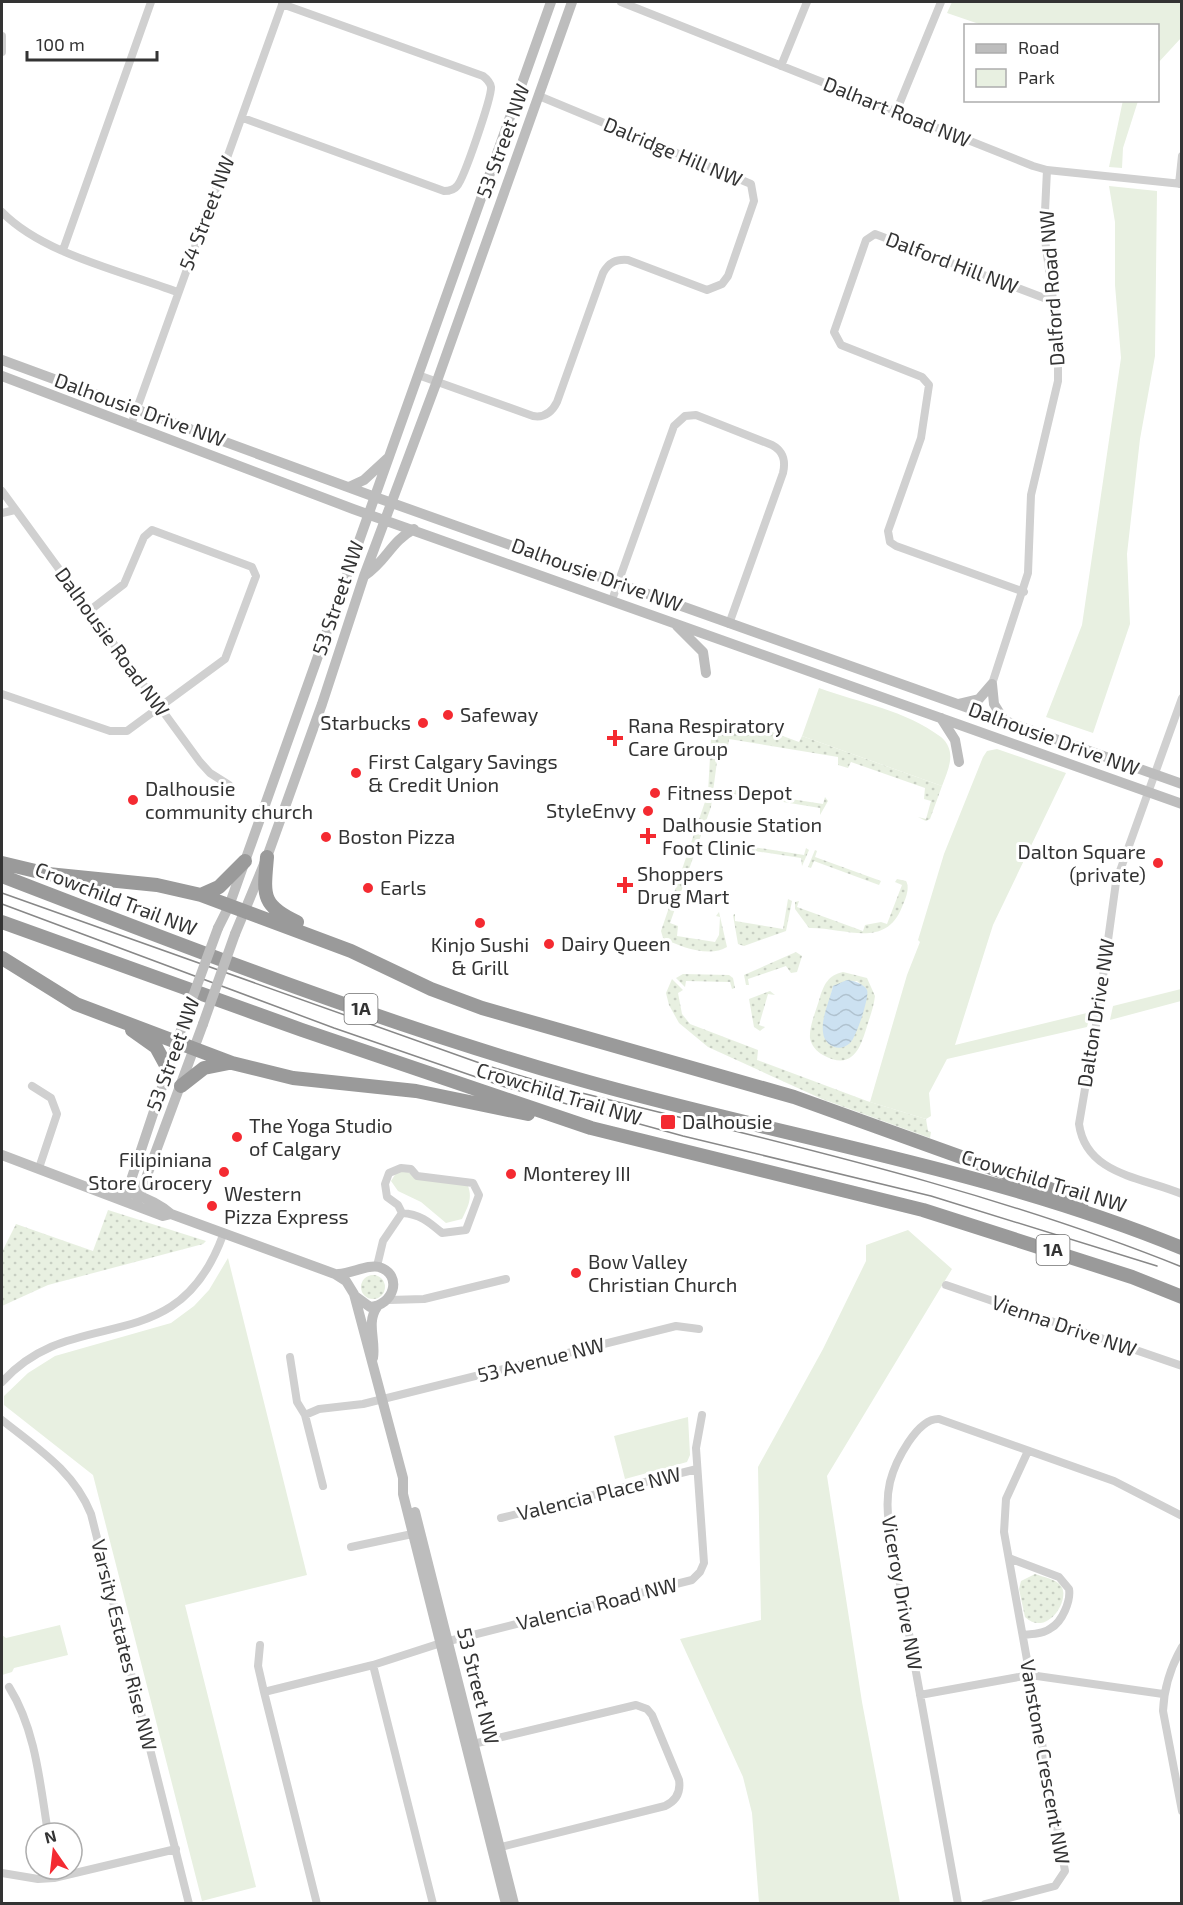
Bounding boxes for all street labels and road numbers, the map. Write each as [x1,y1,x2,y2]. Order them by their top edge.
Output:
street label: Dalhart Road NW [820,71,974,152]
street label: 53 Street NW [470,80,534,201]
street label: Dalridge Hill NW [601,111,746,191]
street label: 54 Street NW [173,152,239,273]
street label: Dalford Road NW [1034,209,1068,367]
street label: Dalford Hill NW [883,226,1022,298]
street label: Dalhousie Drive NW [52,367,229,451]
street label: Dalhousie Drive NW [509,532,686,616]
street label: 53 Street NW [306,537,368,658]
street label: Dalhousie Road NW [51,562,175,721]
street label: Dalhousie Drive NW [966,696,1143,780]
street label: Crowchild Trail NW [32,856,201,940]
street label: Dalton Drive NW [1071,937,1119,1089]
street label: 53 Street NW [140,993,204,1114]
road number: 1A [344,994,378,1024]
street label: Crowchild Trail NW [474,1057,645,1130]
street label: Crowchild Trail NW [959,1144,1130,1217]
road number: 1A [1036,1235,1070,1265]
street label: Vienna Drive NW [989,1289,1140,1361]
street label: 53 Avenue NW [475,1332,607,1386]
street label: Valencia Place NW [515,1461,683,1525]
street label: Viceroy Drive NW [878,1514,928,1672]
street label: Varsity Estates Rise NW [87,1537,163,1753]
street label: Valencia Road NW [514,1571,680,1635]
street label: 53 Street NW [453,1625,505,1747]
street label: Vanstone Crescent NW [1016,1658,1076,1866]

